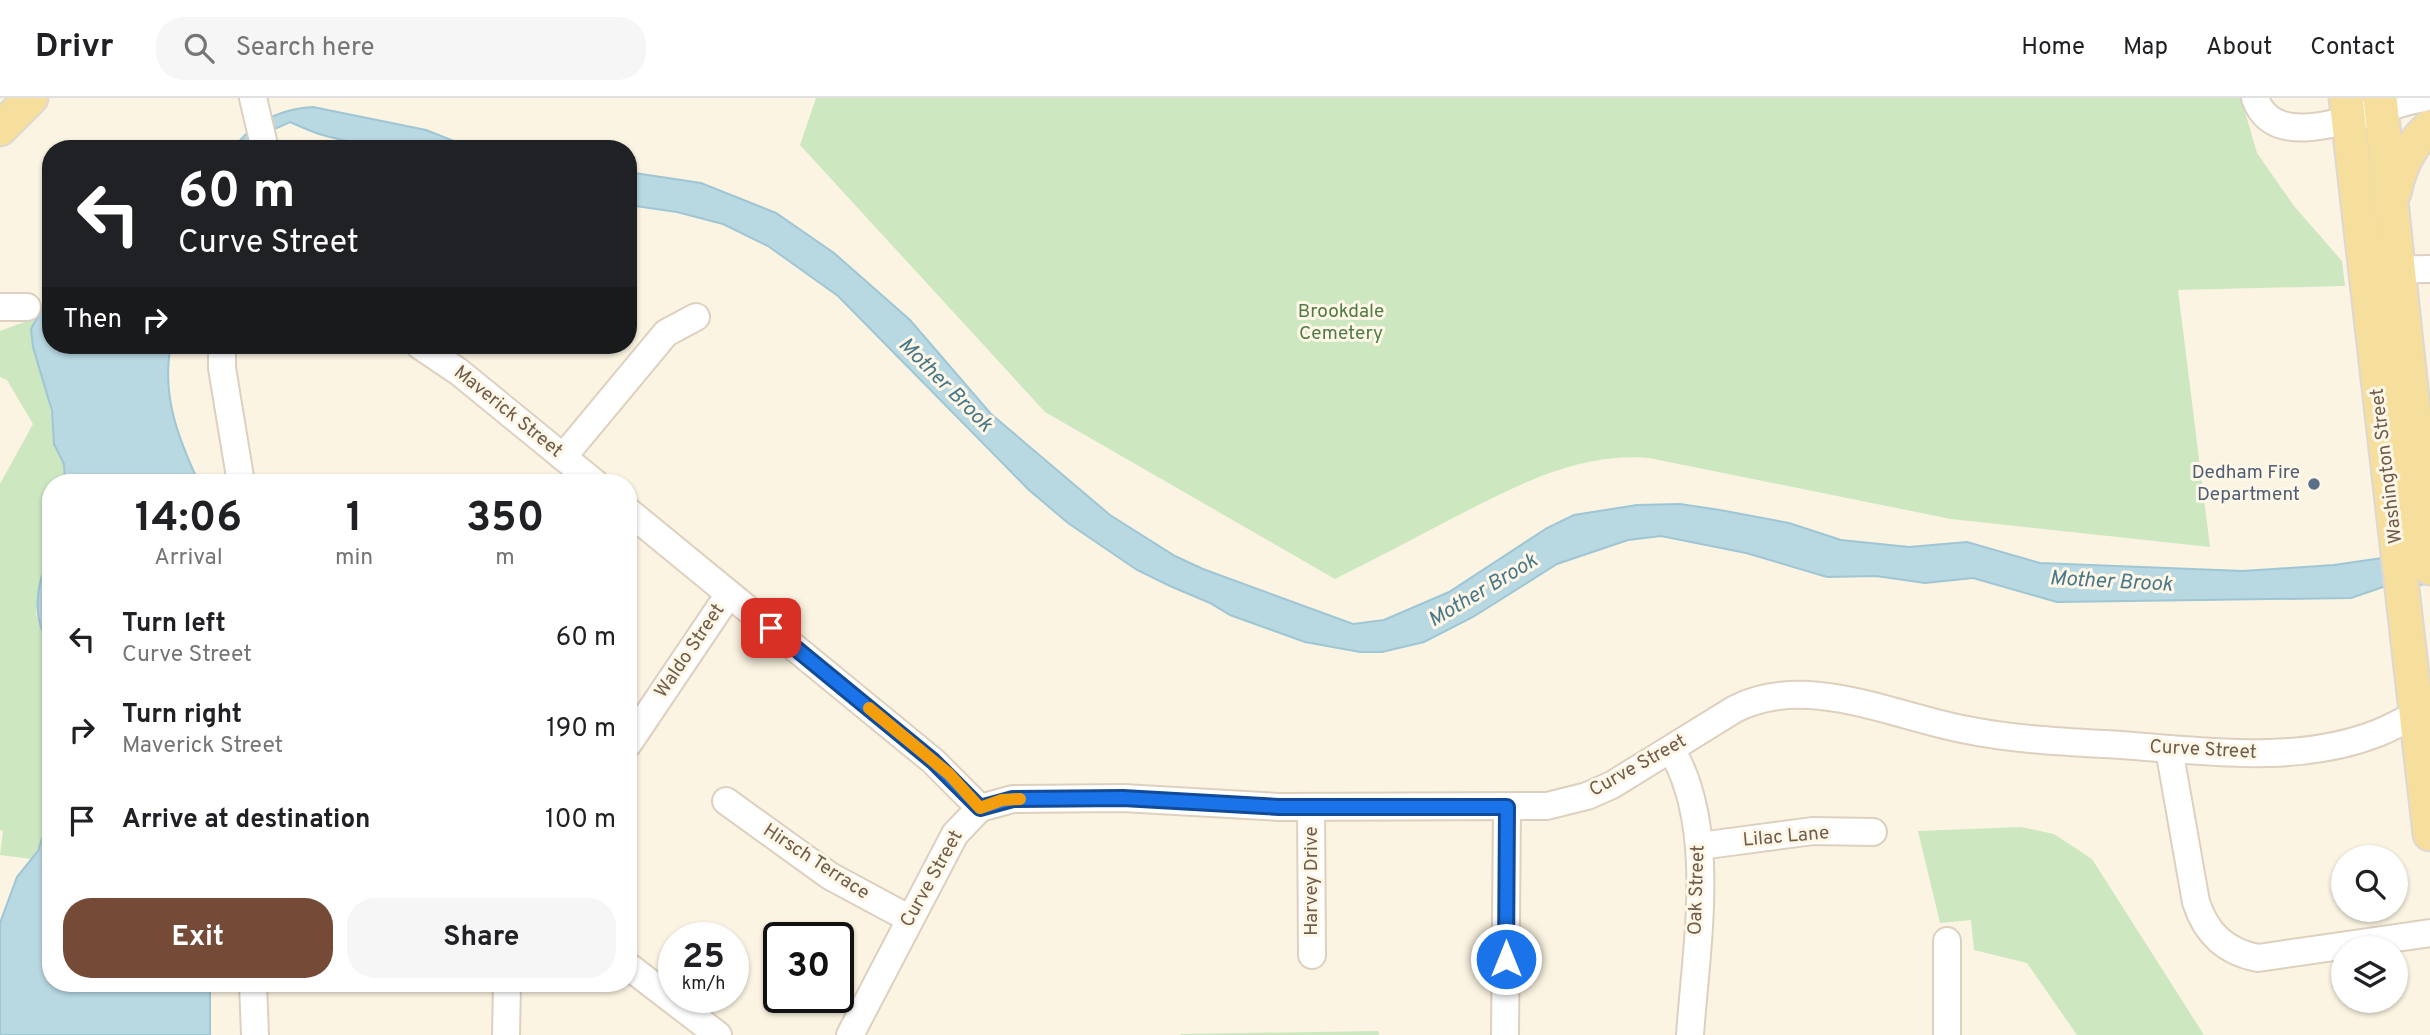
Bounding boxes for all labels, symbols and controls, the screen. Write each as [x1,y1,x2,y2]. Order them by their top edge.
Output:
search box [156,17,646,80]
text: Drivr [35,27,114,69]
icon: search [180,29,218,67]
text: Search here [236,32,375,65]
text: Home [2021,33,2085,63]
text: Map [2123,33,2168,63]
text: About [2206,33,2272,63]
text: Contact [2310,33,2395,63]
text: 60 m [178,163,296,225]
icon: left [63,168,154,259]
text: Curve Street [178,224,359,264]
park label: Brookdale Cemetery [1298,300,1384,346]
icon: right [136,301,174,339]
text: Then [63,304,122,337]
water label: Mother Brook [892,332,998,438]
street label: Maverick Street [449,361,567,463]
street label: Washington Street [2366,387,2408,545]
place label: Dedham Fire Department [2192,461,2300,507]
marker: Dedham Fire Department [2306,476,2322,492]
text: 14:06 [135,493,242,546]
text: 1 [346,493,362,546]
text: 350 [466,493,544,546]
text: Arrival [154,544,223,573]
text: min [335,544,373,573]
text: m [495,544,515,573]
water label: Mother Brook [1423,548,1543,634]
water label: Mother Brook [2049,565,2174,599]
pin [741,598,801,658]
street label: Waldo Street [650,599,730,703]
text: Turn left [122,608,226,641]
icon: arrive [752,609,790,647]
icon: left [63,620,101,658]
text: 60 m [556,622,616,655]
text: Curve Street [122,641,252,670]
text: Turn right [122,699,242,732]
icon: right [63,711,101,749]
text: 190 m [546,713,616,746]
street label: Curve Street [1585,729,1691,803]
text: Maverick Street [122,732,283,761]
street label: Curve Street [2149,735,2257,765]
icon: arrive [63,802,101,840]
text: Arrive at destination [122,804,370,837]
text: 100 m [545,804,616,837]
street label: Hirsch Terrace [758,819,874,905]
street label: Lilac Lane [1742,821,1830,853]
street label: Curve Street [895,826,969,932]
street label: Harvey Drive [1300,826,1324,936]
street label: Oak Street [1683,844,1711,936]
map controls [2331,845,2408,1013]
button: search [2331,845,2408,922]
button: Exit [63,898,333,978]
button: Share [347,898,616,978]
speed limit sign: 30 [763,922,854,1013]
position arrow [1469,922,1543,996]
text: 25 [682,936,725,980]
button: layers [2331,936,2408,1013]
text: km/h [682,973,725,996]

